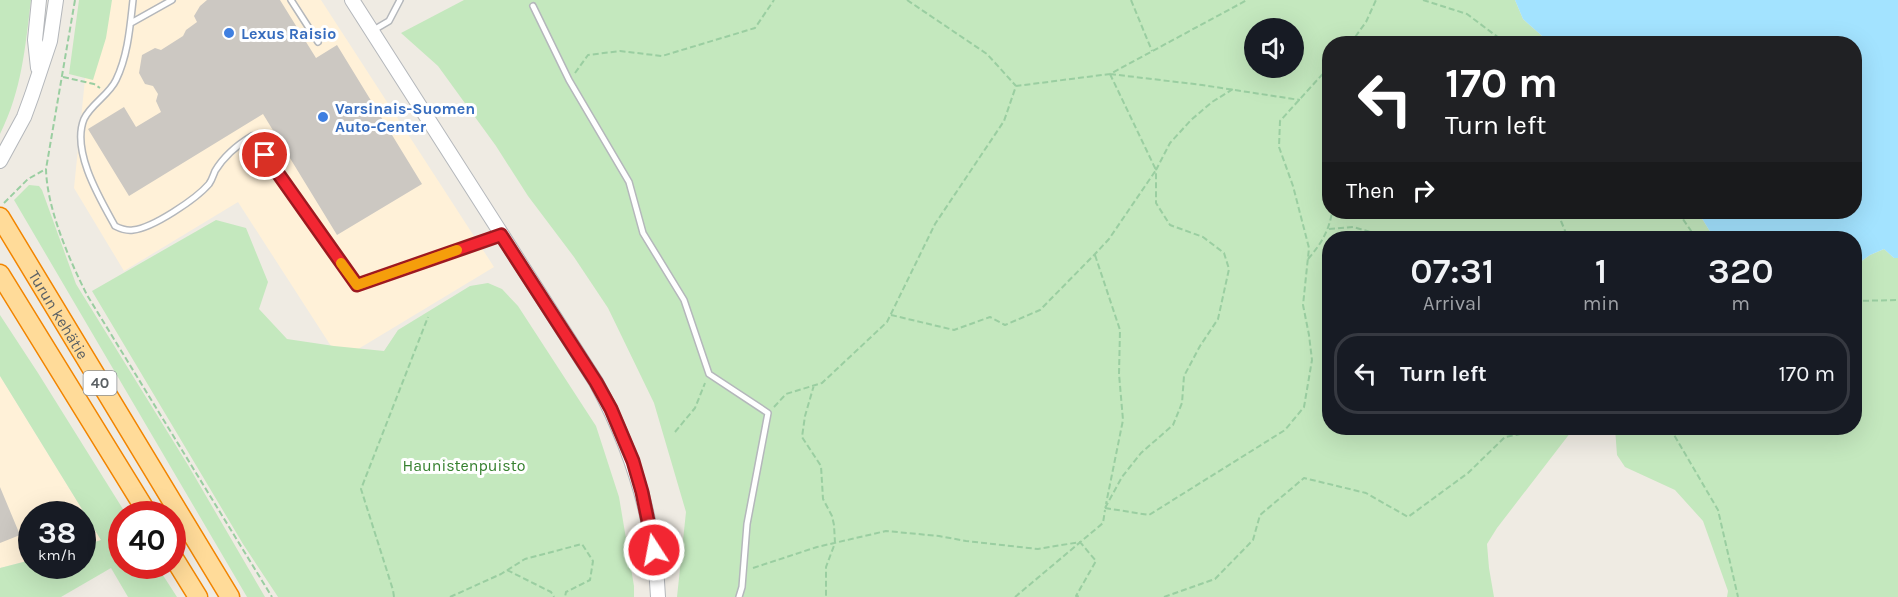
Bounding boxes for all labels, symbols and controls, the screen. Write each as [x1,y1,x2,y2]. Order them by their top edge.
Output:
map controls [1244,18,1304,78]
button: sound [1244,18,1304,78]
place label: Lexus Raisio [241,24,336,43]
marker: Lexus Raisio [222,26,236,40]
text: 170 m [1445,58,1558,108]
icon: left [1346,60,1424,138]
place label: Varsinais-Suomen Auto-Center [335,99,475,136]
text: Turn left [1445,109,1546,141]
marker: Varsinais-Suomen Auto-Center [316,110,330,124]
pin [239,129,290,180]
icon: arrive [248,138,281,171]
icon: right [1407,174,1440,207]
text: Then [1346,178,1395,204]
text: 07:31 [1410,250,1494,292]
text: 1 [1595,250,1607,292]
text: 320 [1708,250,1774,292]
street label: Turun kehätie [24,267,93,363]
text: Arrival [1423,292,1482,315]
text: min [1583,292,1619,315]
text: m [1731,292,1750,315]
icon: left [1349,357,1382,390]
text: Turn left [1400,361,1487,387]
text: 170 m [1779,361,1835,387]
road number: 40 [84,371,116,395]
park label: Haunistenpuisto [403,456,525,475]
speed limit sign: 40 [108,501,186,579]
text: 38 [38,515,76,551]
position arrow [622,518,686,582]
text: km/h [38,546,76,564]

